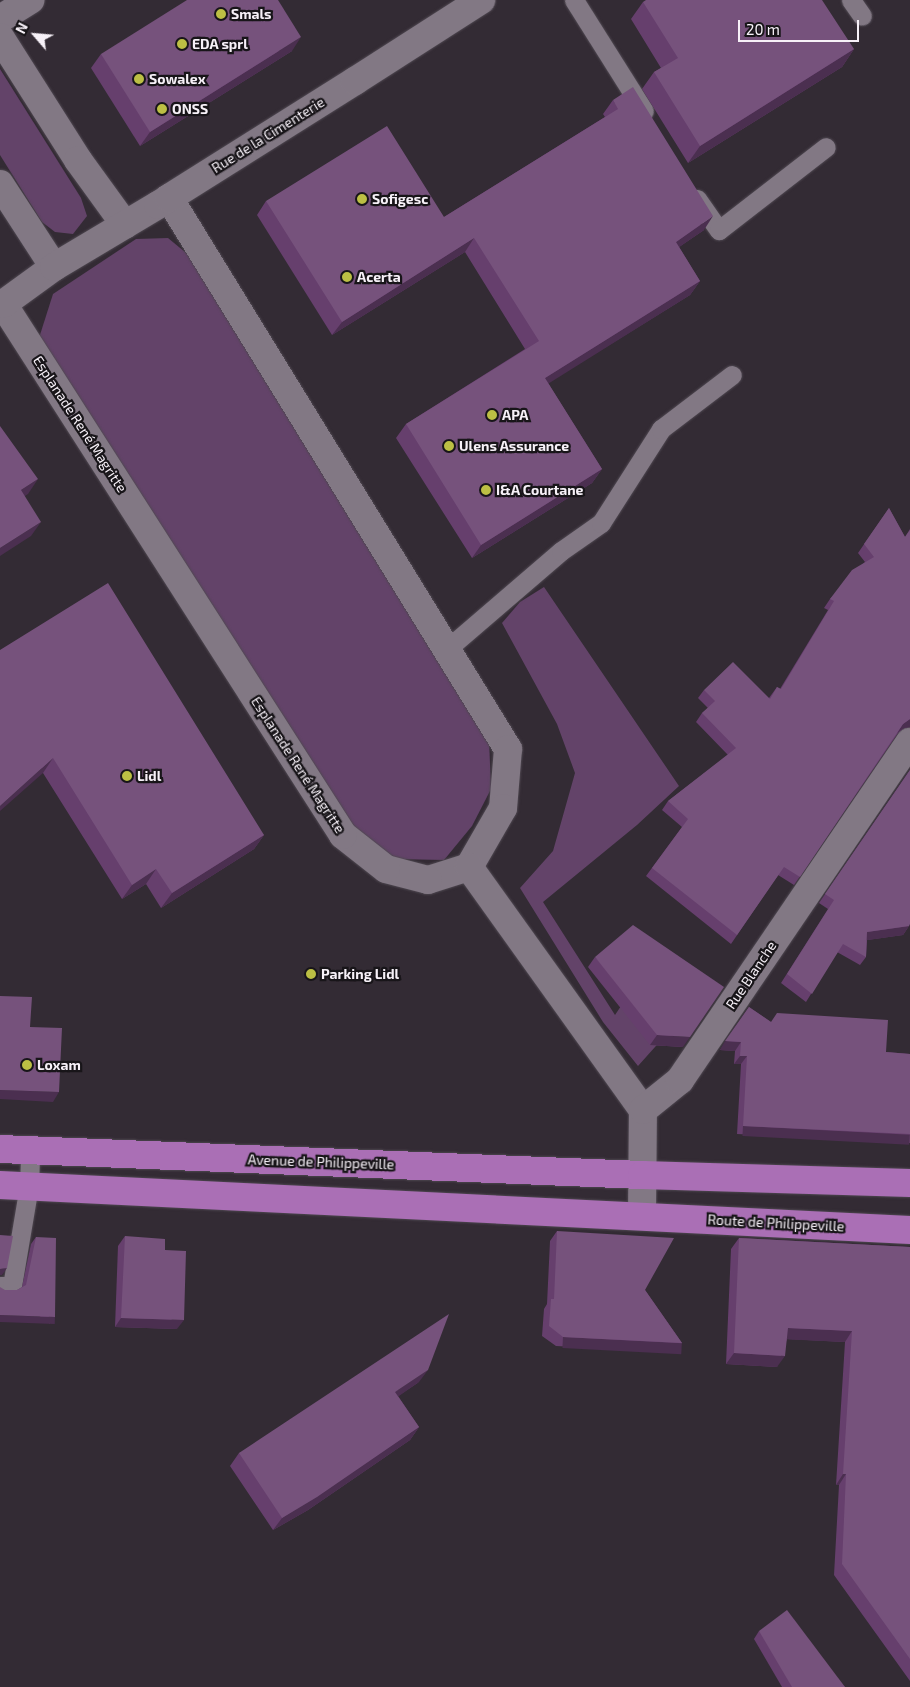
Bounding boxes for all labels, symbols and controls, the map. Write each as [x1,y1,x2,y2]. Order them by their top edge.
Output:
place label: Smals [231,6,272,22]
marker: Smals [215,8,227,20]
north arrow [10,10,60,60]
scale bar [740,10,861,42]
text: N [11,20,31,36]
text: 20 m [746,20,780,38]
place label: EDA sprl [192,36,248,52]
marker: EDA sprl [176,38,188,50]
place label: Sowalex [149,71,206,87]
marker: Sowalex [133,73,145,85]
street label: Rue de la Cimenterie [209,94,327,176]
place label: ONSS [172,101,208,117]
marker: ONSS [156,103,168,115]
place label: Sofigesc [372,191,428,207]
marker: Sofigesc [356,193,368,205]
place label: Acerta [357,269,401,285]
marker: Acerta [341,271,353,283]
street label: Esplanade René Magritte [30,353,130,495]
place label: APA [502,407,528,423]
marker: APA [486,409,498,421]
place label: Ulens Assurance [459,438,570,454]
marker: Ulens Assurance [443,440,455,452]
place label: I&A Courtane [496,482,584,498]
marker: I&A Courtane [480,484,492,496]
street label: Esplanade René Magritte [248,694,348,836]
place label: Lidl [137,768,161,784]
marker: Lidl [121,770,133,782]
street label: Rue Blanche [722,938,780,1012]
place label: Parking Lidl [321,966,399,982]
marker: Parking Lidl [305,968,317,980]
place label: Loxam [37,1057,81,1073]
marker: Loxam [21,1059,33,1071]
street label: Avenue de Philippeville [247,1151,395,1173]
street label: Route de Philippeville [707,1211,845,1235]

